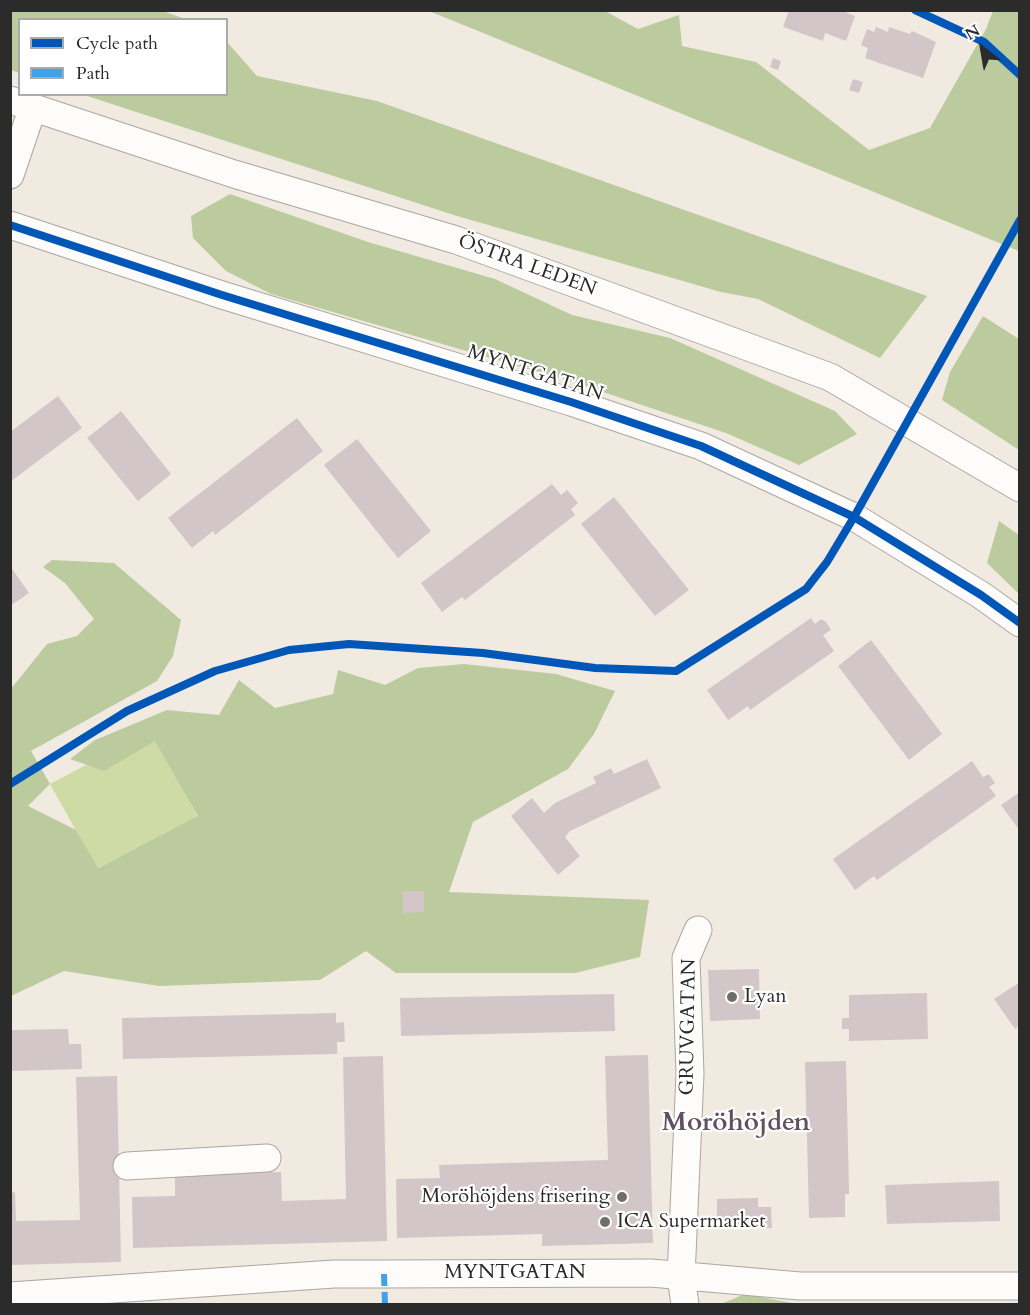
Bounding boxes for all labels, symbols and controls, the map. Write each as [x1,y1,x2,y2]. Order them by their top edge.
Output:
legend [18,18,228,96]
north arrow [952,18,1012,78]
text: N [961,20,984,46]
text: Cycle path [76,31,158,56]
text: Path [76,61,110,86]
street label: ÖSTRA LEDEN [455,230,599,302]
street label: MYNTGATAN [464,341,606,407]
street label: GRUVGATAN [676,958,702,1096]
place label: Lyan [744,985,787,1009]
marker: Lyan [725,990,739,1004]
district label: Moröhöjden [662,1108,810,1140]
place label: Moröhöjdens frisering [421,1185,610,1209]
marker: Moröhöjdens frisering [615,1190,629,1204]
place label: ICA Supermarket [617,1210,766,1234]
marker: ICA Supermarket [598,1215,612,1229]
street label: MYNTGATAN [444,1261,586,1285]

